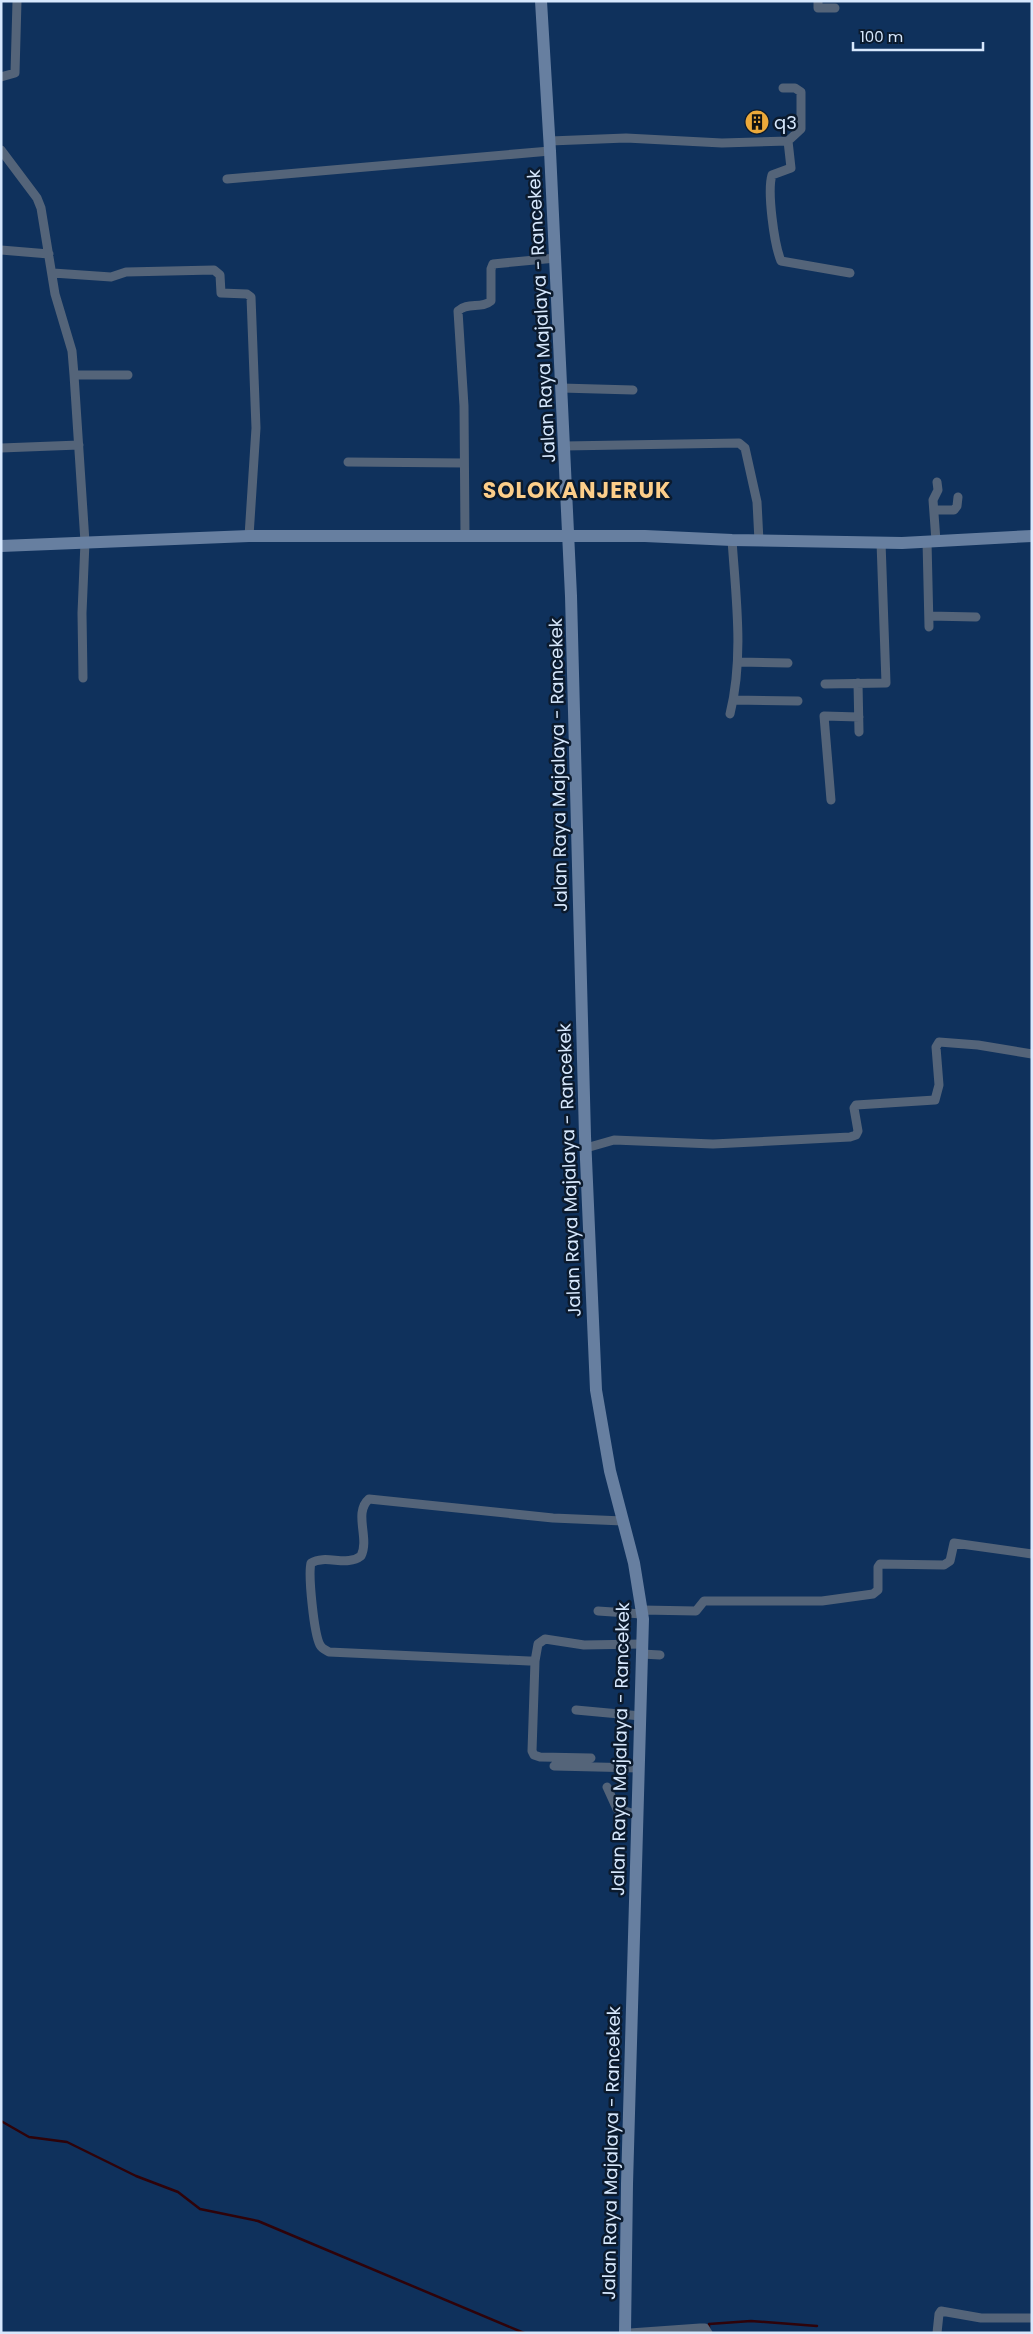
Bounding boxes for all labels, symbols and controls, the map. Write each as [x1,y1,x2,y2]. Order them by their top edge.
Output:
scale bar [853,20,983,52]
text: 100 m [860,26,903,47]
building icon: q3 [744,109,770,135]
place label: q3 [774,110,797,135]
street label: Jalan Raya Majalaya - Rancekek [521,168,561,463]
district label: SOLOKANJERUK [483,475,671,506]
street label: Jalan Raya Majalaya - Rancekek [543,617,573,912]
street label: Jalan Raya Majalaya - Rancekek [551,1022,587,1317]
street label: Jalan Raya Majalaya - Rancekek [605,1601,635,1896]
street label: Jalan Raya Majalaya - Rancekek [596,2005,626,2300]

